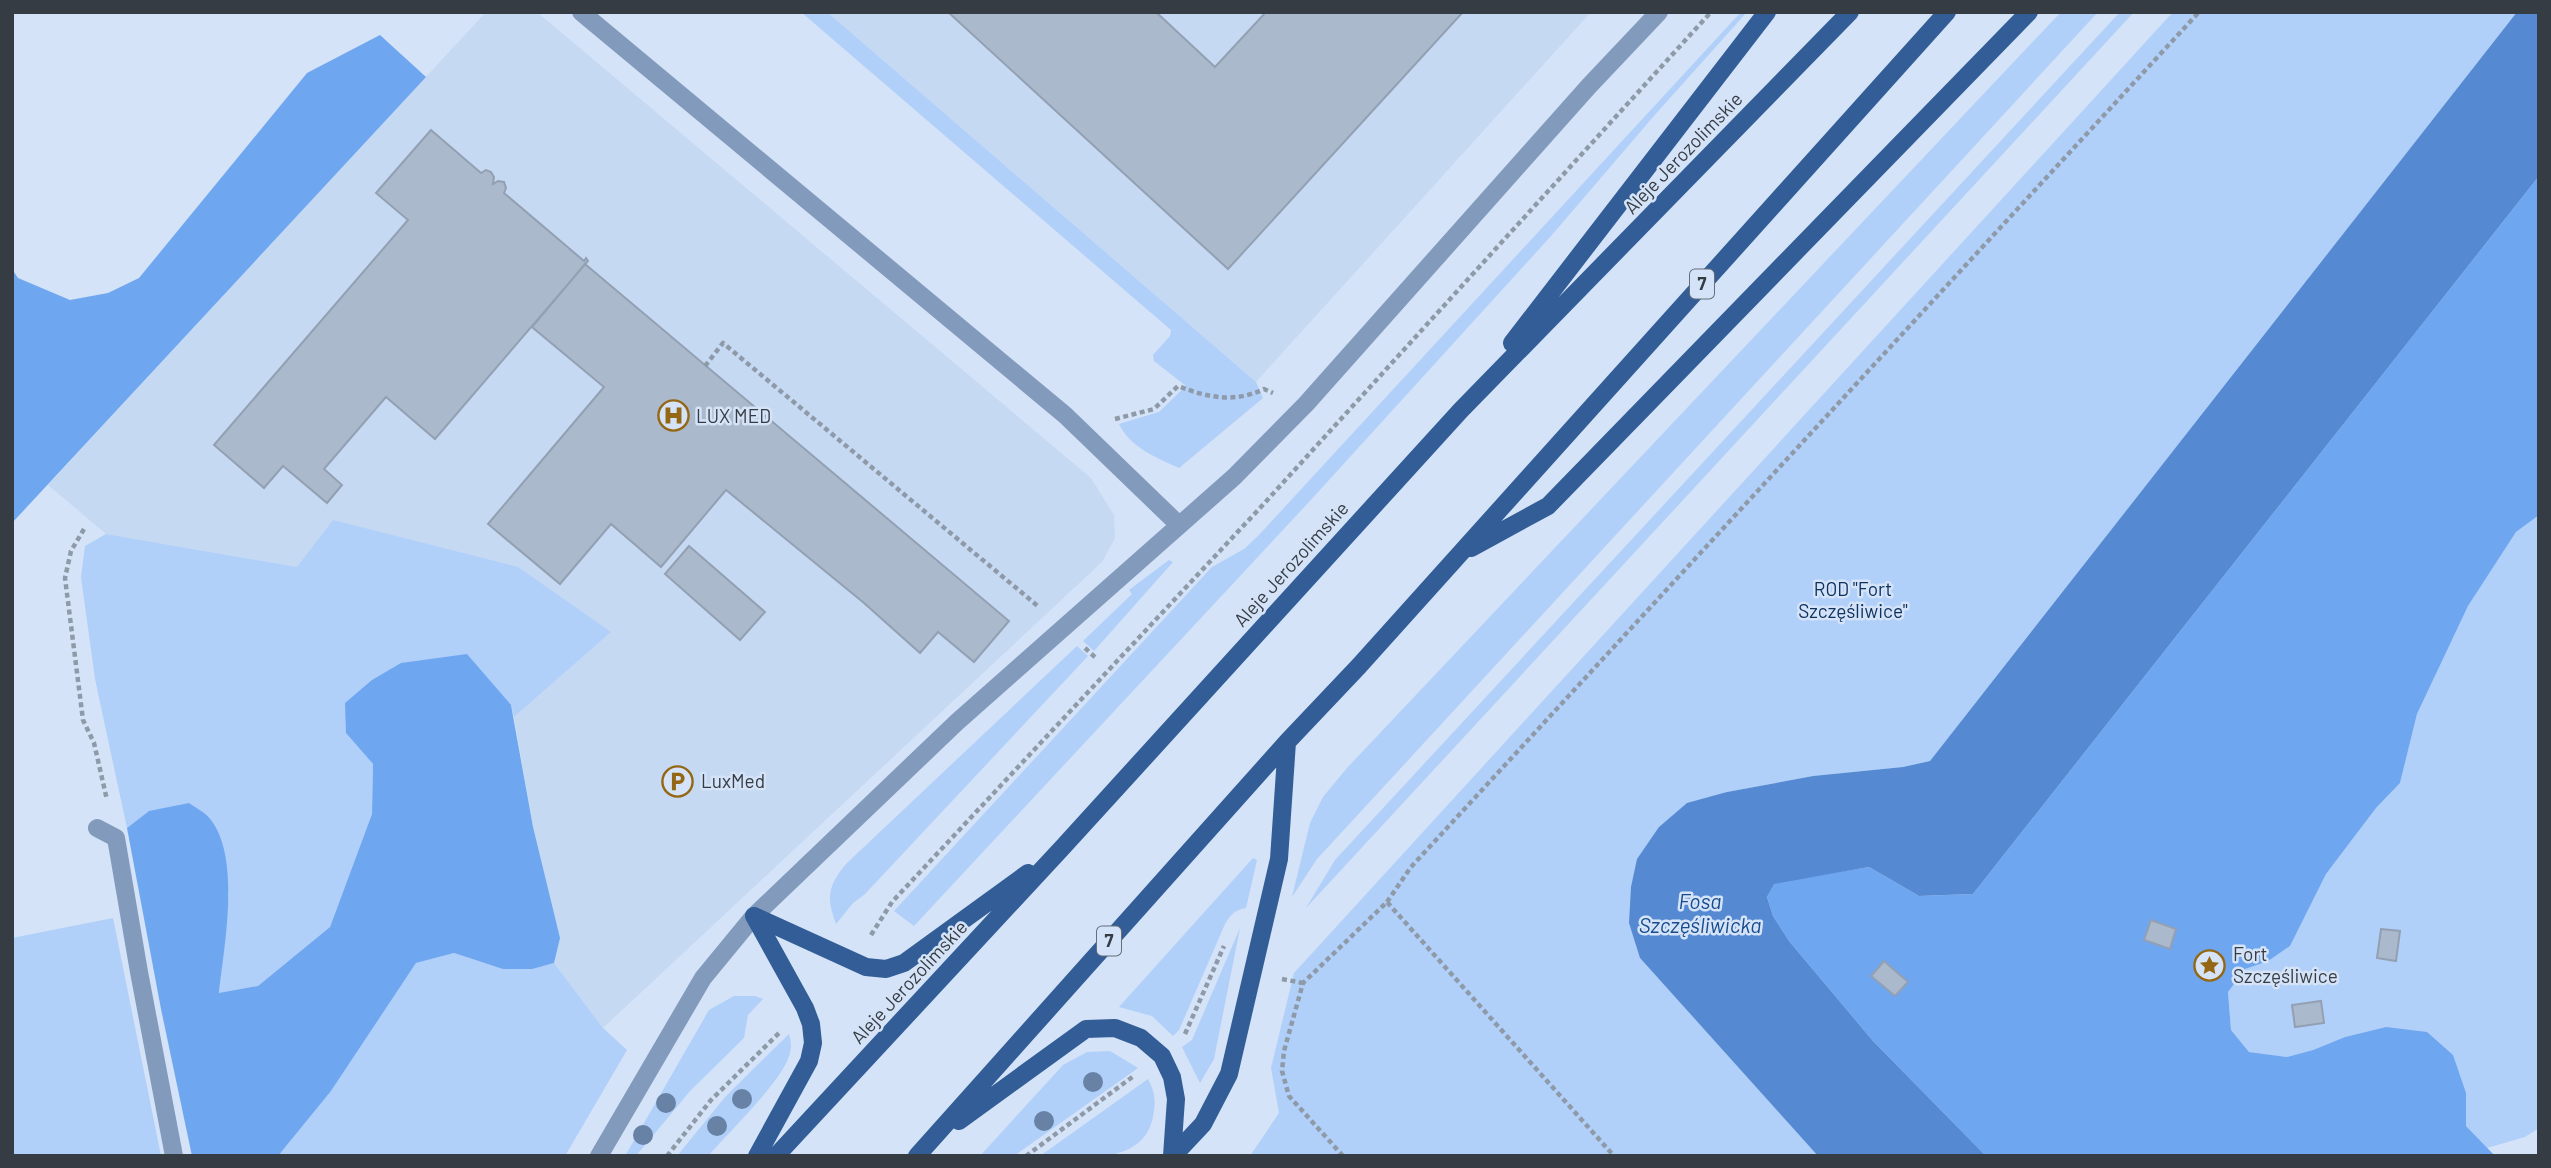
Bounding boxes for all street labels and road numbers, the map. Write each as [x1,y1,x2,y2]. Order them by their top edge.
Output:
street label: Aleje Jerozolimskie [1619,87,1747,218]
road number: 7 [1690,270,1714,298]
street label: Aleje Jerozolimskie [1228,496,1353,631]
street label: Aleje Jerozolimskie [846,915,972,1048]
road number: 7 [1097,926,1121,956]

